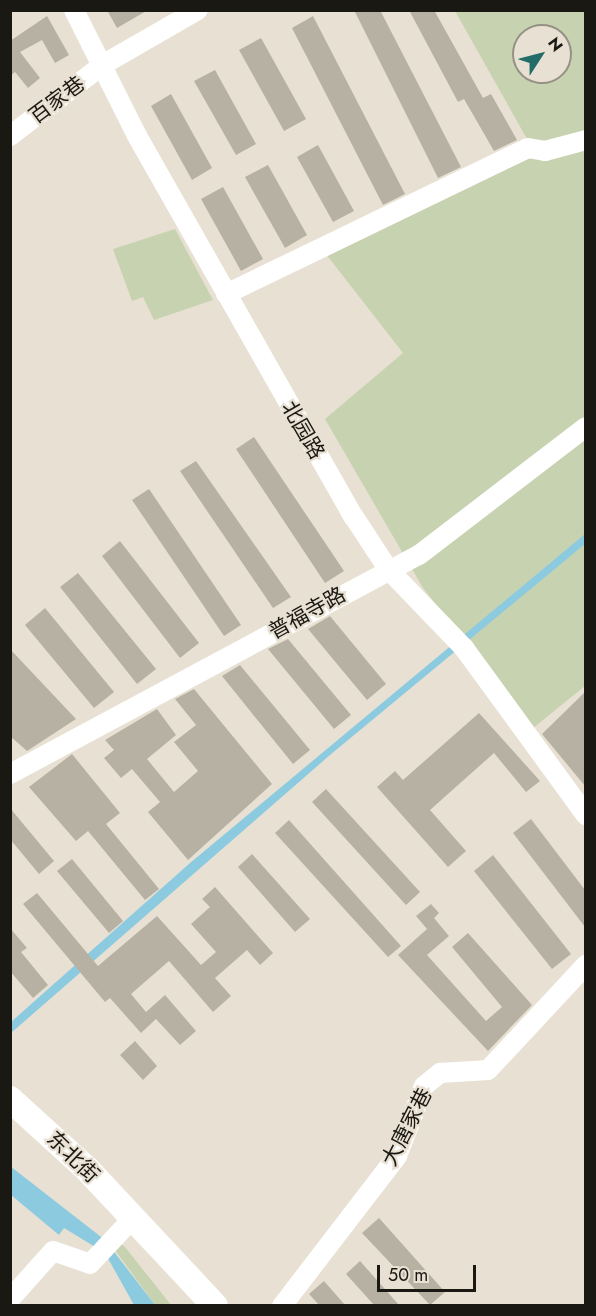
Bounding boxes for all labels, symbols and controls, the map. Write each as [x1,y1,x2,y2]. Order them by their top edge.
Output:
north arrow [512,24,572,84]
text: N [542,32,568,56]
street label: 百家巷 [24,71,90,129]
street label: 北园路 [276,396,330,464]
street label: 普福寺路 [264,582,350,644]
street label: 大唐家巷 [377,1084,437,1170]
street label: 东北街 [42,1126,104,1188]
scale bar [380,1253,479,1291]
text: 50 m [388,1262,428,1288]

